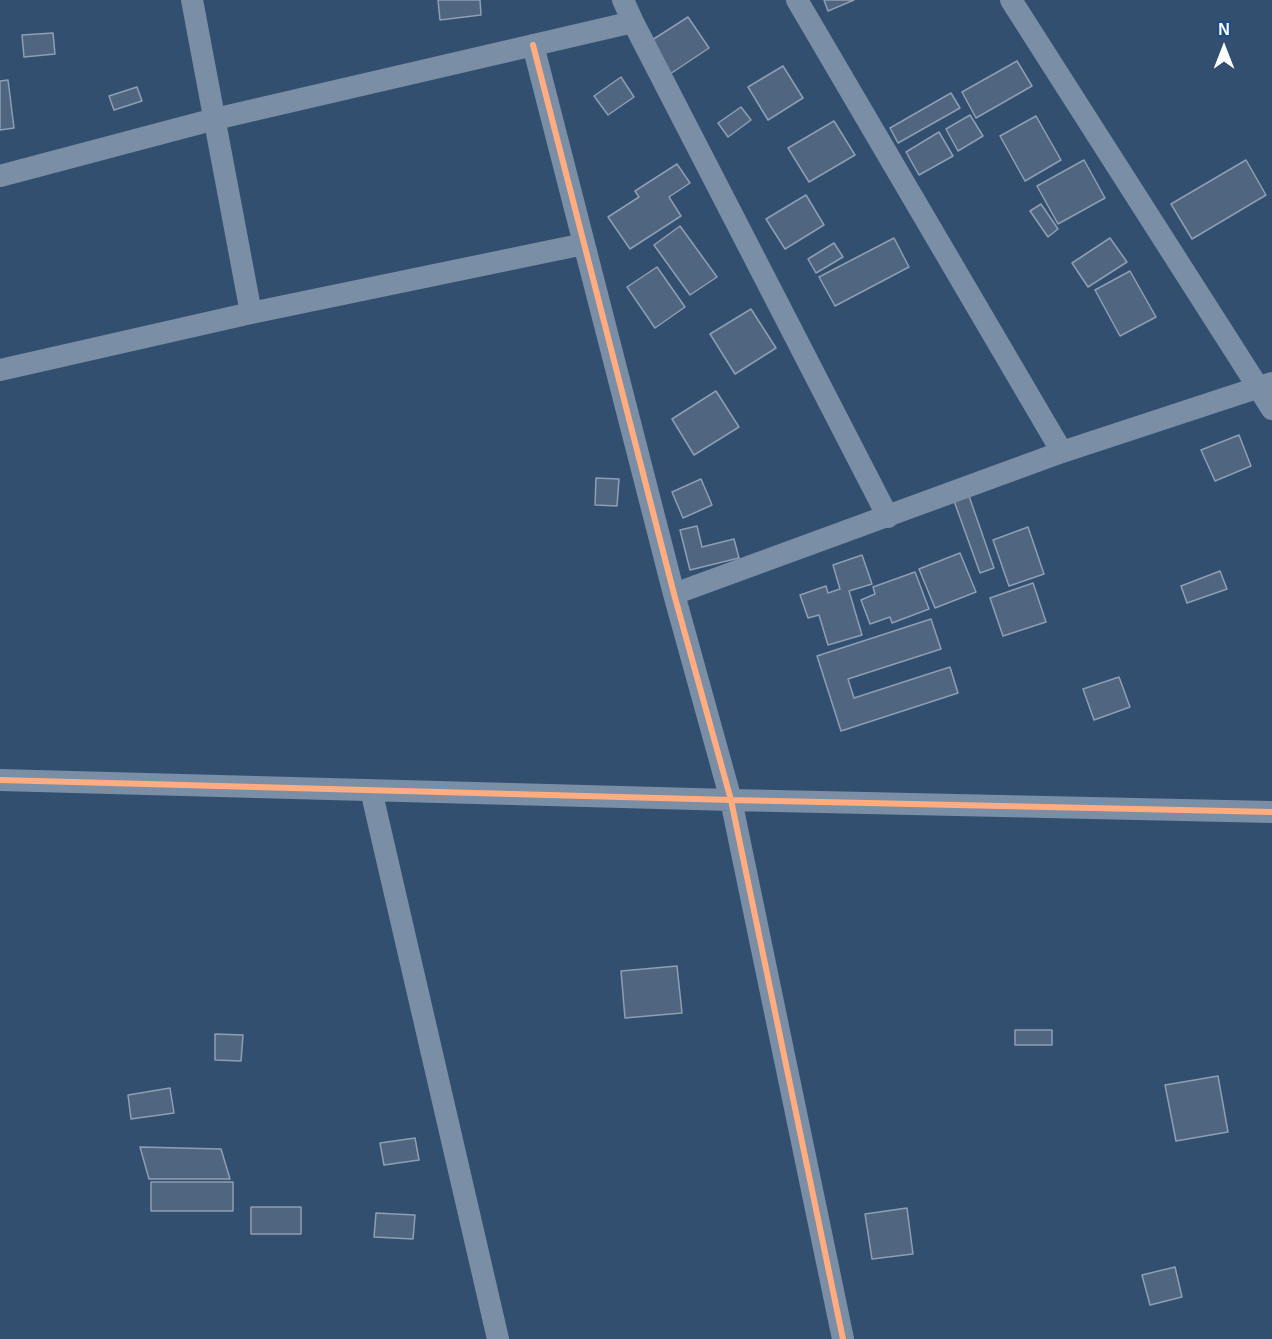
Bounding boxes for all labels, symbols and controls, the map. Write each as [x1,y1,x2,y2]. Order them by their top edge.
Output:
north arrow [1194,18,1254,78]
text: N [1218,21,1230,38]

